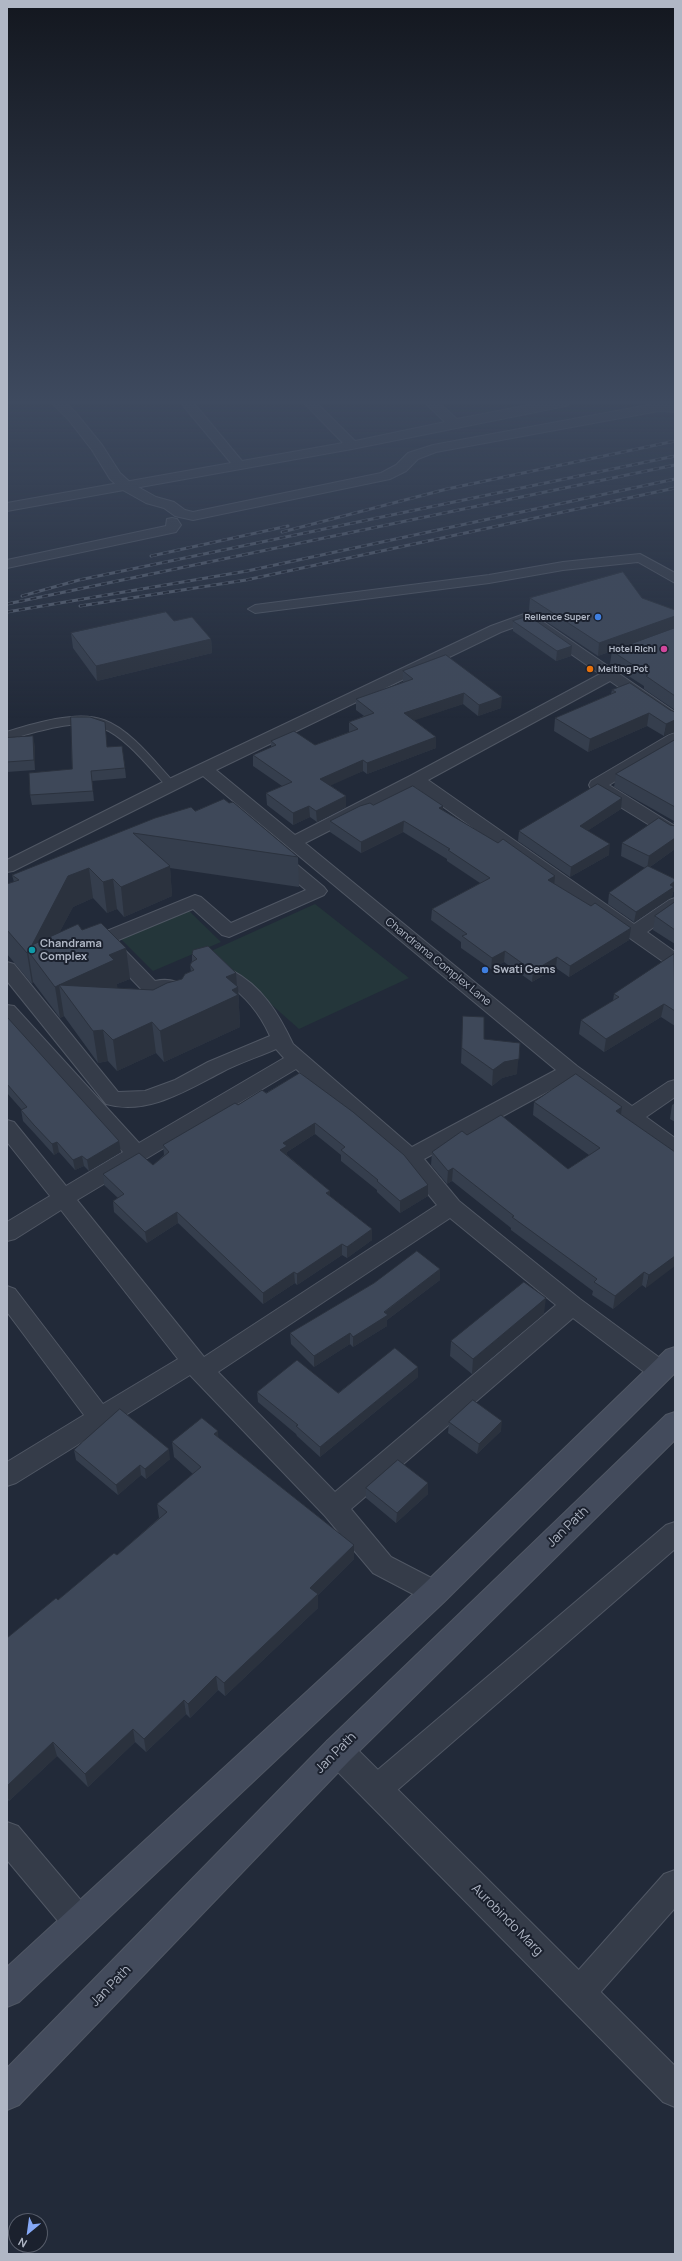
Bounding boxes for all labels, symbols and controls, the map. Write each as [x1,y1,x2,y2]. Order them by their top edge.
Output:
place label: Relience Super [524,612,590,622]
marker: Relience Super [593,612,603,622]
place label: Hotel Richi [609,644,656,654]
marker: Hotel Richi [659,644,669,654]
marker: Melting Pot [585,664,595,674]
place label: Melting Pot [598,664,648,674]
street label: Chandrama Complex Lane [382,915,494,1009]
place label: Chandrama Complex [40,937,102,963]
marker: Chandrama Complex [27,945,37,955]
place label: Swati Gems [493,963,555,977]
marker: Swati Gems [480,965,490,975]
street label: Jan Path [544,1504,592,1550]
street label: Jan Path [312,1729,360,1777]
street label: Aurobindo Marg [468,1881,546,1959]
street label: Jan Path [88,1962,134,2010]
north arrow [8,2213,48,2253]
text: N [15,2235,30,2252]

